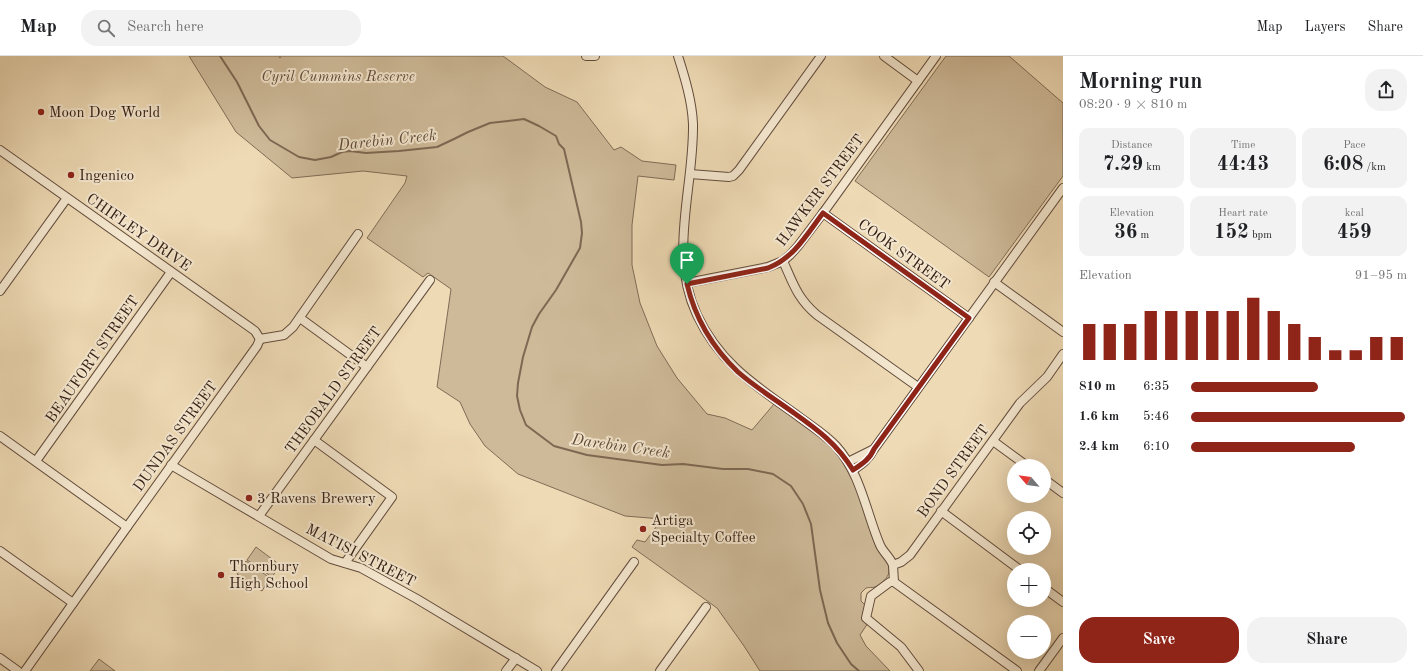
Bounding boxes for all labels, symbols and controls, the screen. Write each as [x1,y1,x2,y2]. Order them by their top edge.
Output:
search box [81,10,361,46]
icon: search [95,17,117,39]
text: Map [20,18,57,37]
text: Search here [127,20,204,35]
text: Map [1257,20,1283,34]
text: Layers [1305,20,1346,34]
text: Share [1368,20,1403,34]
button: share [1365,69,1407,111]
park label: Cyril Cummins Reserve [261,70,415,85]
text: Morning run [1079,71,1202,93]
text: 08:20 · 9 × 810 m [1079,98,1187,111]
place label: Moon Dog World [49,106,160,121]
marker: Moon Dog World [36,107,46,117]
water label: Darebin Creek [336,128,438,154]
street label: HAWKER STREET [774,132,868,250]
text: Distance [1111,140,1152,151]
text: Time [1231,140,1255,151]
text: Pace [1343,140,1365,151]
text: 7.29 [1103,155,1143,175]
text: 44:43 [1217,155,1269,175]
text: 6:08 [1323,155,1363,175]
text: km [1143,162,1161,173]
text: /km [1363,162,1386,173]
place label: Ingenico [79,169,134,184]
marker: Ingenico [66,170,76,180]
street label: CHIFLEY DRIVE [83,192,193,275]
text: Elevation [1109,208,1154,219]
text: Heart rate [1218,208,1268,219]
text: kcal [1345,208,1364,219]
street label: COOK STREET [855,217,952,293]
text: 36 [1114,223,1137,243]
text: 152 [1214,223,1249,243]
text: 459 [1337,223,1372,243]
text: m [1137,230,1149,241]
text: bpm [1249,230,1272,241]
pin [670,243,704,284]
icon: arrive [676,249,698,271]
text: Elevation [1079,269,1132,282]
text: 91–95 m [1355,269,1407,282]
street label: BEAUFORT STREET [44,294,143,426]
street label: THEOBALD STREET [283,325,385,457]
street label: DUNDAS STREET [131,379,221,495]
text: 810 m [1079,380,1116,393]
text: 6:35 [1143,380,1169,393]
text: 1.6 km [1079,410,1119,423]
text: 5:46 [1143,410,1169,423]
street label: BOND STREET [916,423,993,521]
water label: Darebin Creek [569,432,671,462]
text: 2.4 km [1079,440,1119,453]
text: 6:10 [1143,440,1169,453]
north arrow [1007,459,1051,503]
map controls [1007,459,1051,659]
place label: 3 Ravens Brewery [257,492,376,507]
marker: 3 Ravens Brewery [244,493,254,503]
button: locate [1007,511,1051,555]
place label: Artiga Specialty Coffee [651,514,756,546]
street label: MATISI STREET [303,522,418,590]
marker: Artiga Specialty Coffee [638,524,648,534]
place label: Thornbury High School [229,560,308,592]
button: + [1007,563,1051,607]
marker: Thornbury High School [216,570,226,580]
button: − [1007,615,1051,659]
button: Save [1079,617,1239,663]
button: Share [1247,617,1407,663]

